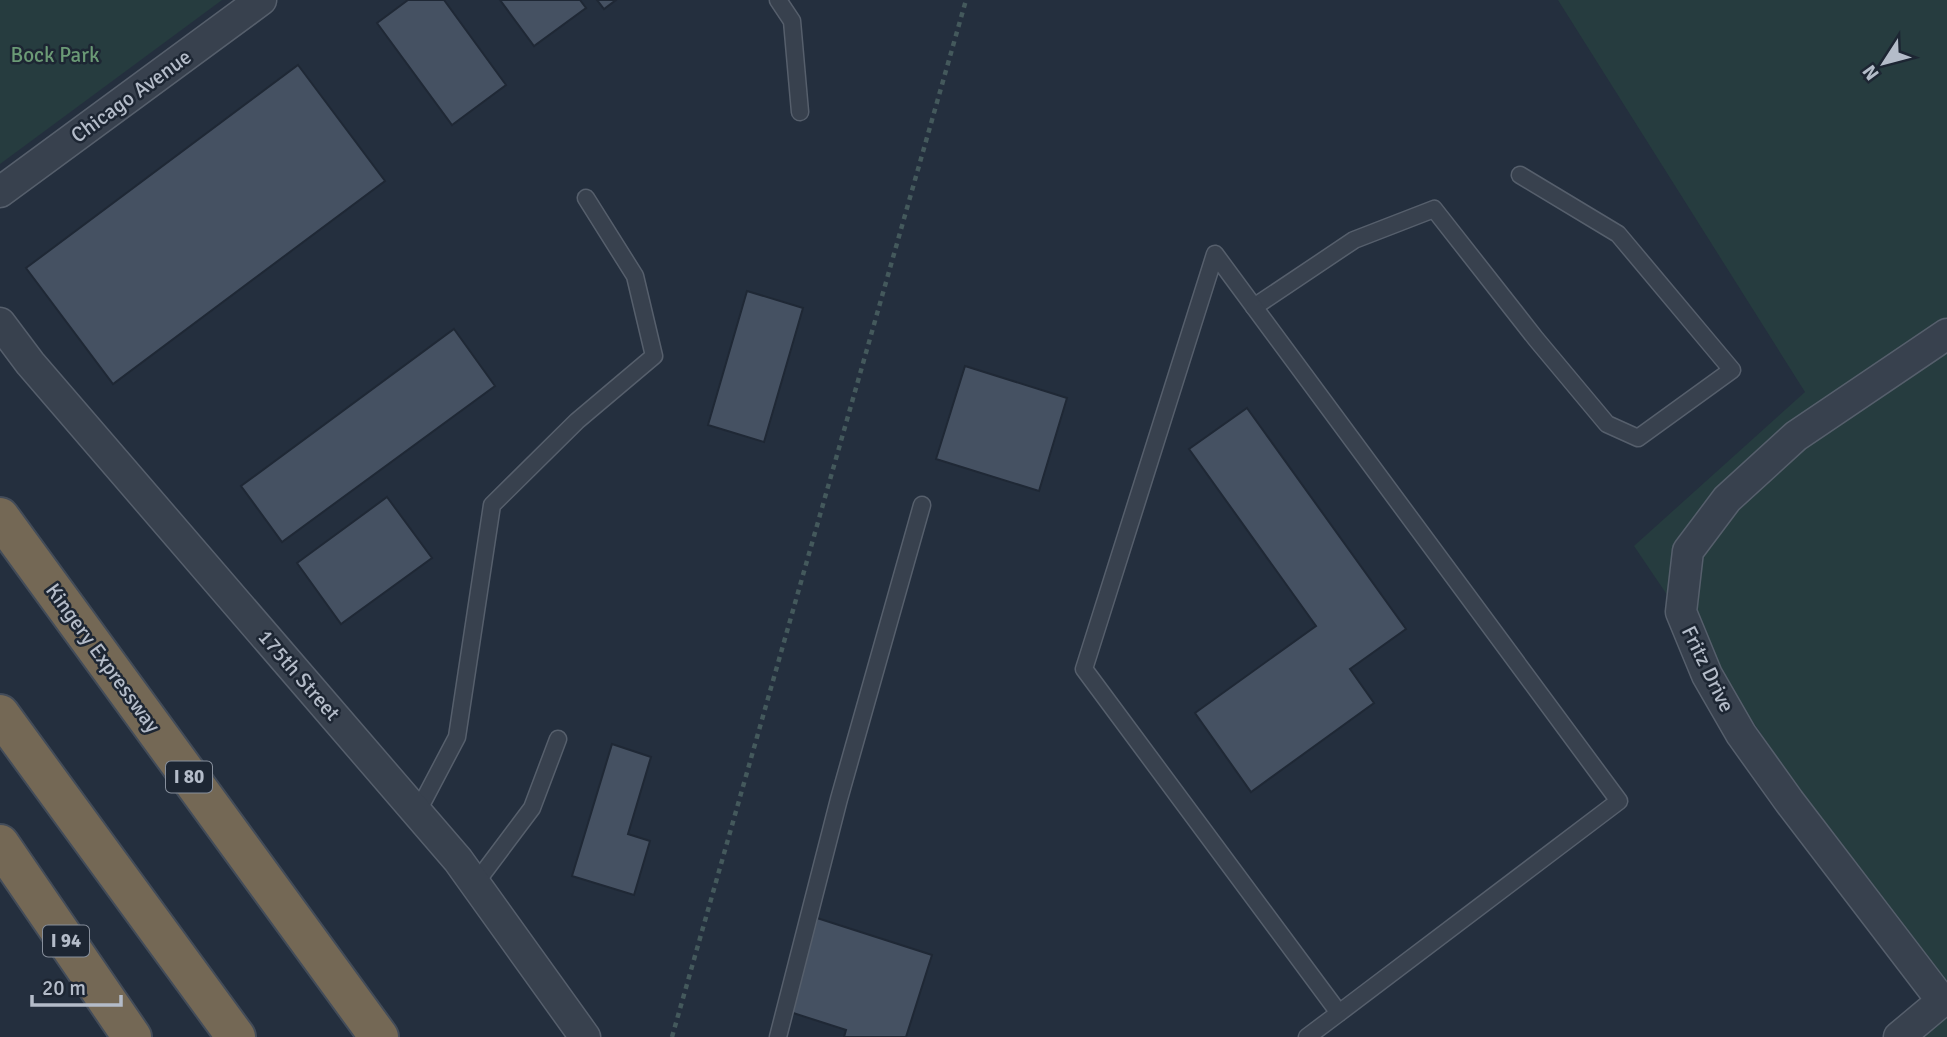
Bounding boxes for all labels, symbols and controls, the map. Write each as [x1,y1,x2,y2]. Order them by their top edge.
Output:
north arrow [1849,28,1919,98]
park label: Bock Park [10,42,100,68]
street label: Chicago Avenue [66,44,196,148]
text: N [1857,60,1885,85]
street label: Kingery Expressway [40,578,166,738]
street label: Fritz Drive [1676,622,1740,716]
street label: 175th Street [252,624,346,726]
road number: I 80 [166,762,212,792]
road number: I 94 [43,925,89,956]
scale bar [32,964,121,1008]
text: 20 m [42,975,86,1001]

